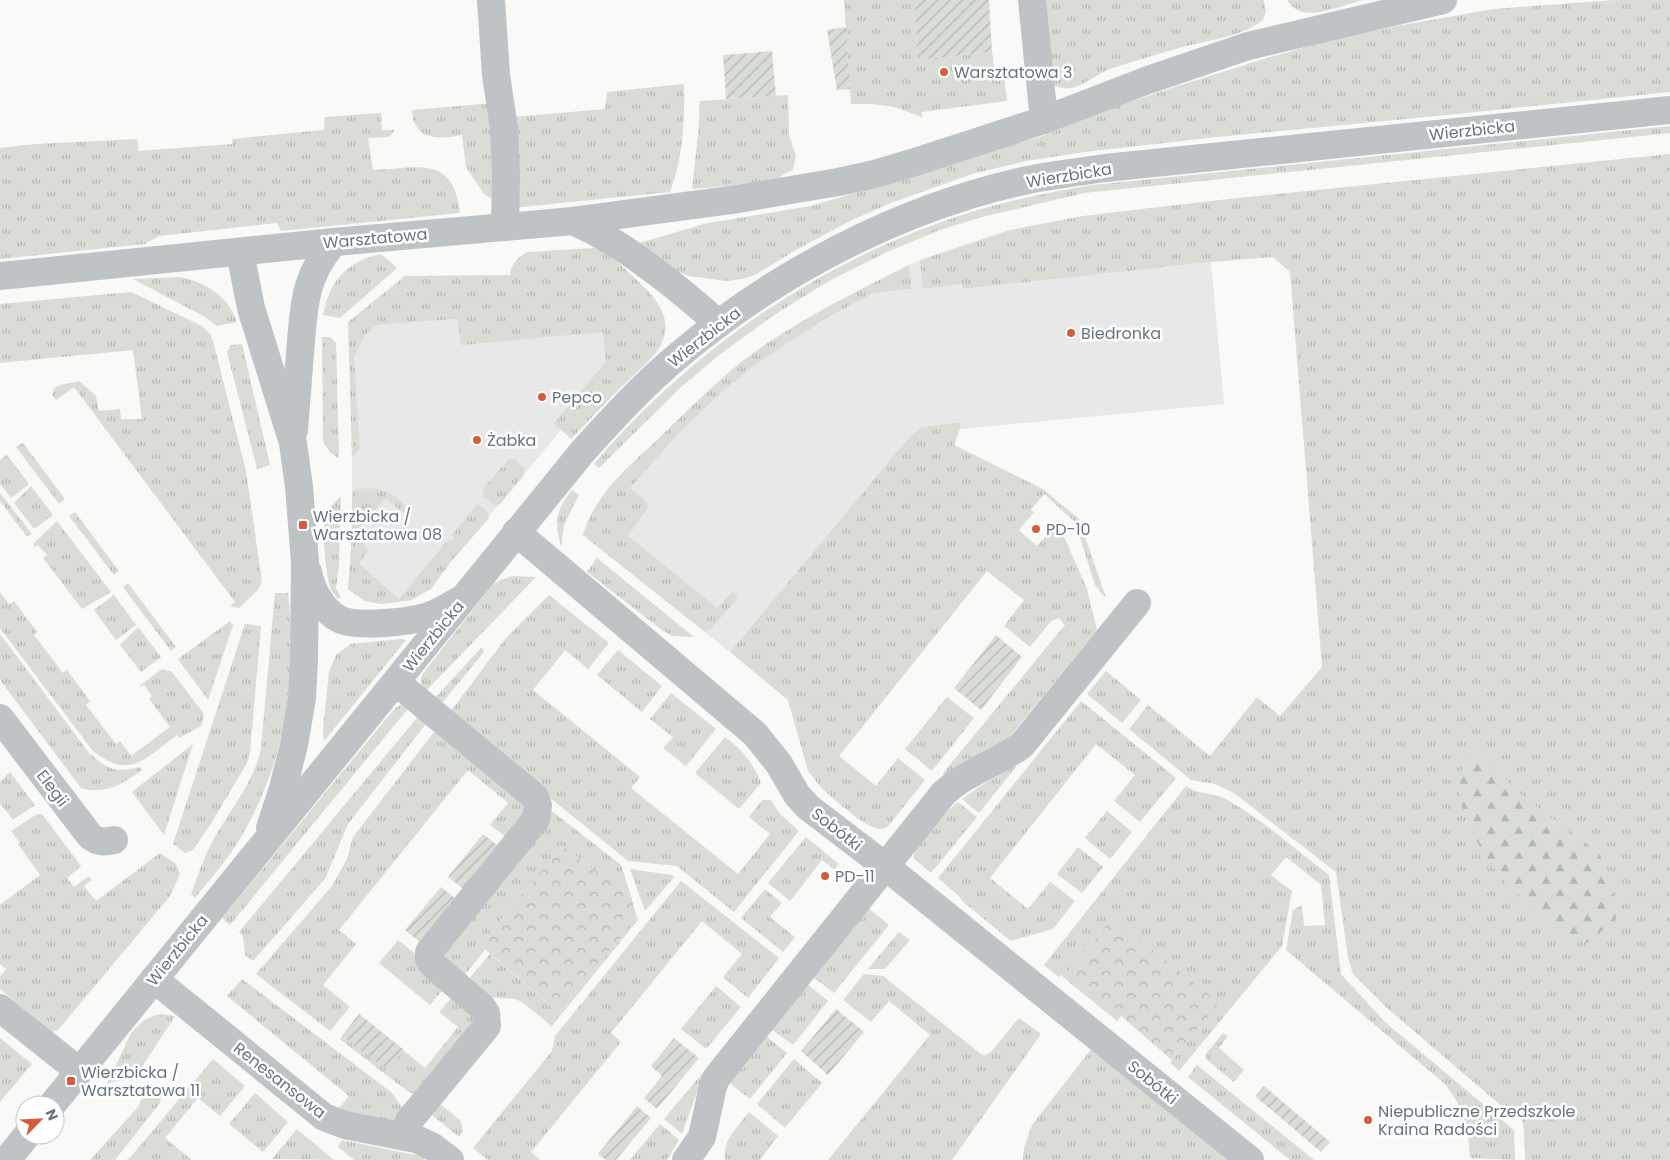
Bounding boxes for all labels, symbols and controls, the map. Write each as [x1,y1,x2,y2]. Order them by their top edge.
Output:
place label: Warsztatowa 3 [954,61,1072,84]
marker: Warsztatowa 3 [938,66,950,78]
street label: Wierzbicka [1428,115,1516,146]
street label: Wierzbicka [1025,157,1113,194]
street label: Warsztatowa [322,222,428,255]
street label: Wierzbicka [663,302,745,373]
place label: Biedronka [1081,322,1161,345]
marker: Biedronka [1065,327,1077,339]
place label: Pepco [552,386,602,409]
marker: Pepco [536,391,548,403]
place label: Żabka [487,429,536,452]
marker: Żabka [471,434,483,446]
place label: Wierzbicka / Warsztatowa 08 [313,505,442,546]
place label: PD-10 [1046,518,1091,541]
marker: Wierzbicka / Warsztatowa 08 [297,519,309,531]
marker: PD-10 [1030,523,1042,535]
street label: Wierzbicka [397,596,469,677]
street label: Elegii [31,765,74,812]
street label: Sobótki [806,802,867,857]
place label: PD-11 [835,865,875,888]
marker: PD-11 [819,870,831,882]
street label: Wierzbicka [141,910,213,991]
street label: Renesansowa [229,1037,331,1124]
street label: Sobótki [1123,1055,1183,1110]
place label: Wierzbicka / Warsztatowa 11 [81,1061,200,1102]
marker: Wierzbicka / Warsztatowa 11 [65,1075,77,1087]
north arrow [15,1095,65,1145]
place label: Niepubliczne Przedszkole Kraina Radości [1378,1100,1576,1141]
text: N [41,1106,63,1124]
marker: Niepubliczne Przedszkole Kraina Radości [1362,1114,1374,1126]

